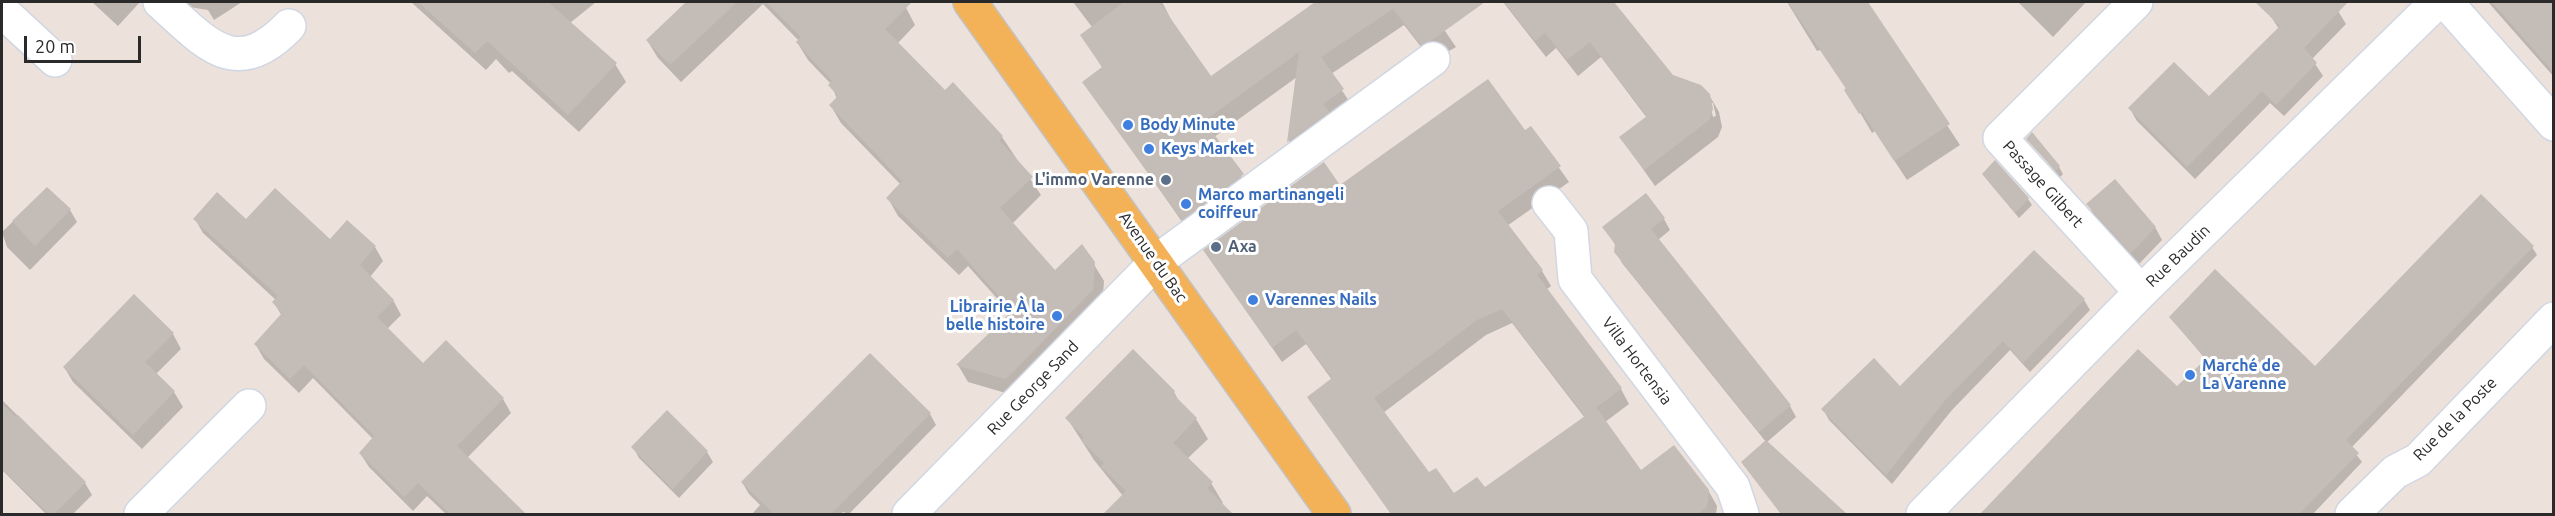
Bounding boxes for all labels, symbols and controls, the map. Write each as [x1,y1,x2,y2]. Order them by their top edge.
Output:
scale bar [27,24,144,62]
text: 20 m [35,36,75,56]
place label: Body Minute [1140,115,1235,135]
marker: Body Minute [1121,118,1135,132]
street label: Passage Gilbert [1999,136,2087,232]
place label: Keys Market [1161,139,1254,159]
marker: Keys Market [1142,142,1156,156]
place label: L'immo Varenne [1034,170,1154,190]
marker: L'immo Varenne [1159,173,1173,187]
place label: Marco martinangeli coiffeur [1198,185,1344,223]
marker: Marco martinangeli coiffeur [1179,197,1193,211]
street label: Avenue du Bac [1115,208,1191,306]
street label: Rue Baudin [2142,221,2214,291]
place label: Axa [1228,237,1257,257]
marker: Axa [1209,240,1223,254]
place label: Varennes Nails [1265,290,1377,310]
marker: Varennes Nails [1246,293,1260,307]
place label: Librairie À la belle histoire [946,297,1045,335]
marker: Librairie À la belle histoire [1050,309,1064,323]
street label: Villa Hortensia [1598,313,1676,409]
street label: Rue George Sand [983,337,1083,439]
place label: Marché de La Varenne [2202,356,2286,394]
marker: Marché de La Varenne [2183,368,2197,382]
street label: Rue de la Poste [2409,373,2501,465]

